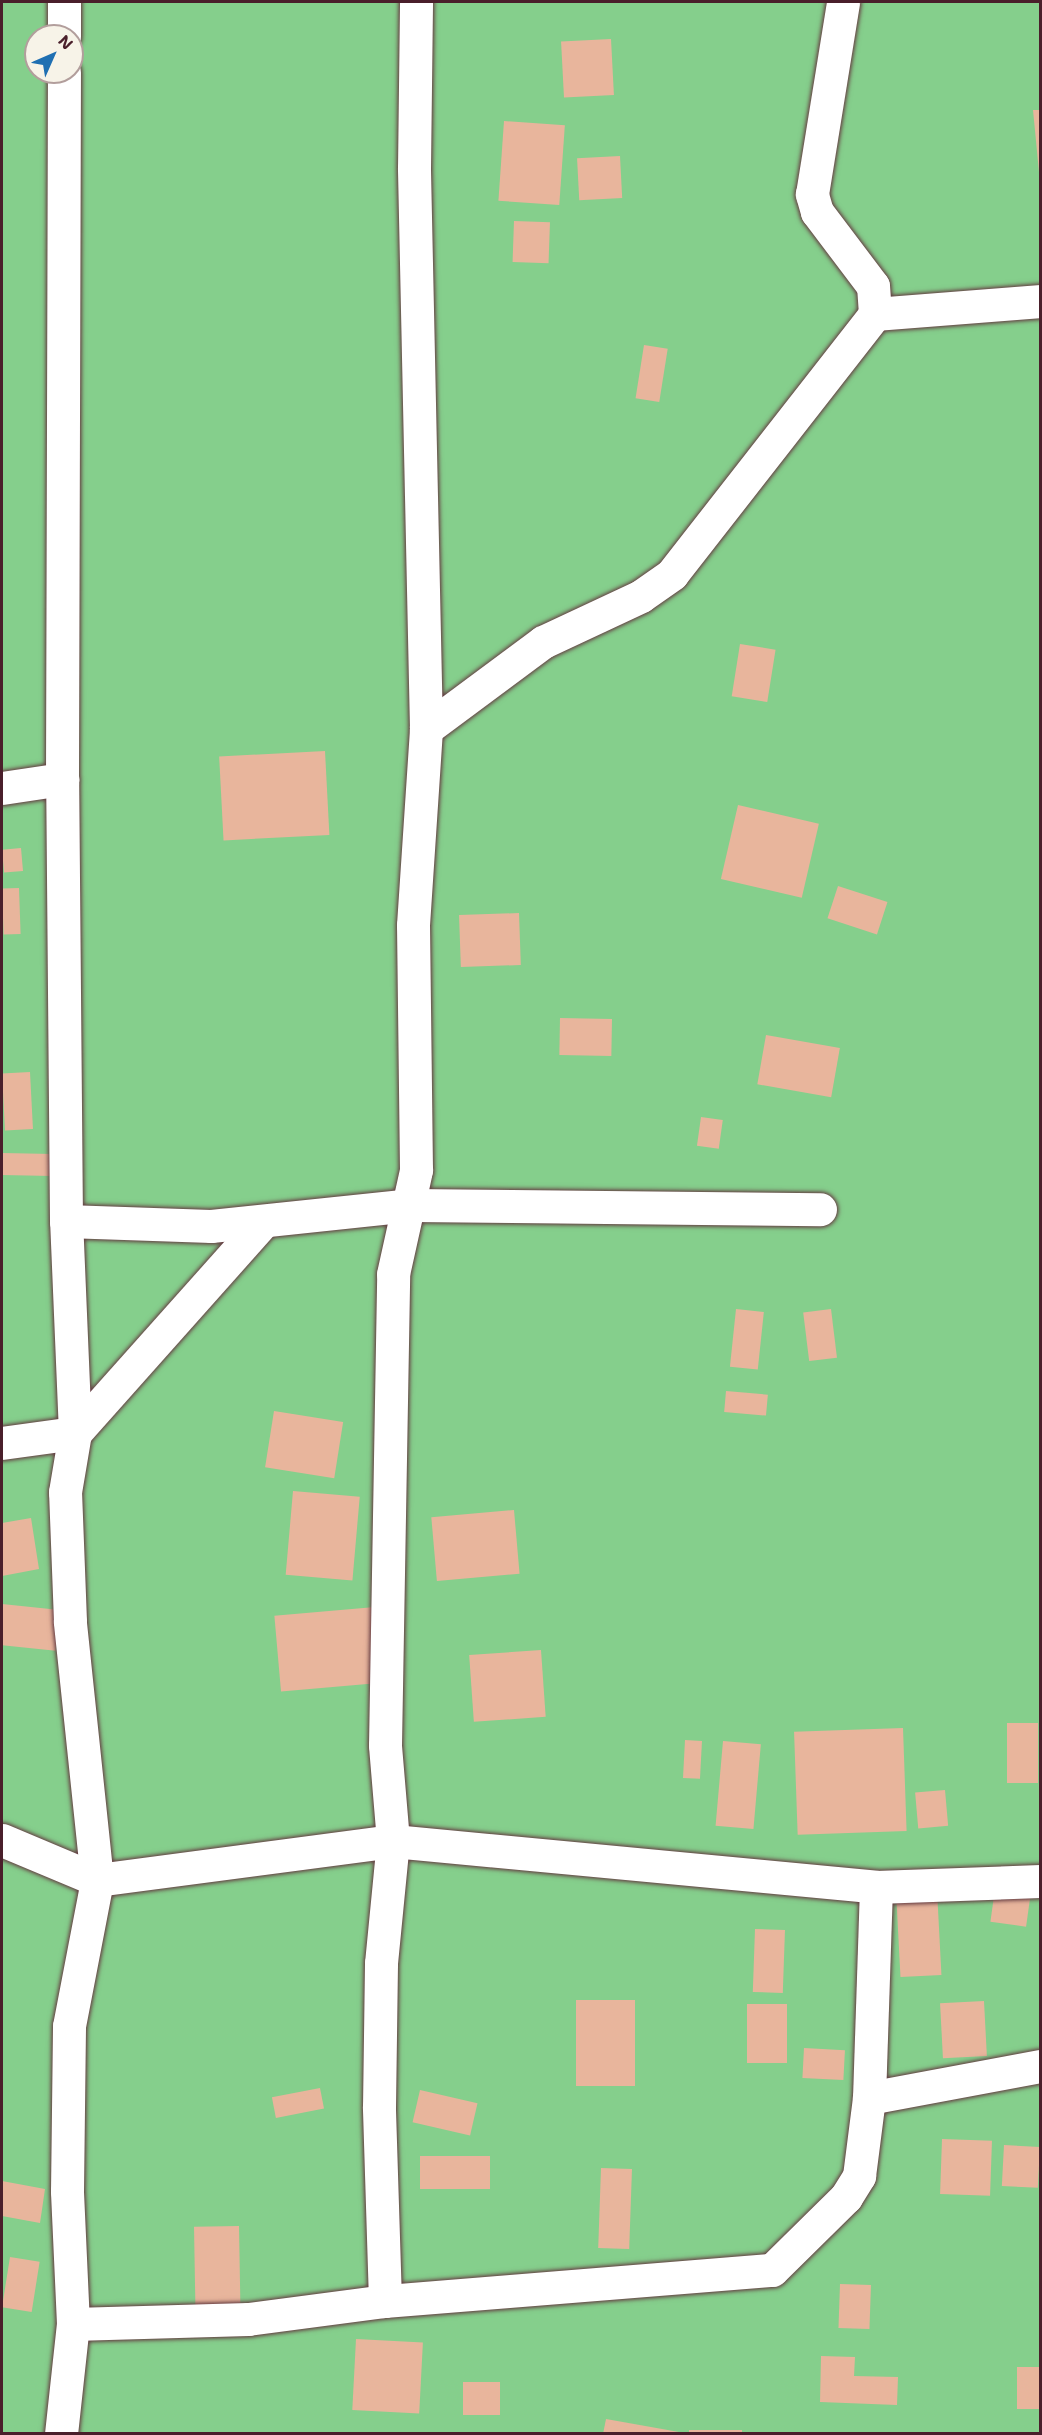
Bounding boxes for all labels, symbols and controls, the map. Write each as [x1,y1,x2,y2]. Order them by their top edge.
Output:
north arrow [24,24,84,84]
text: N [54,30,78,54]

